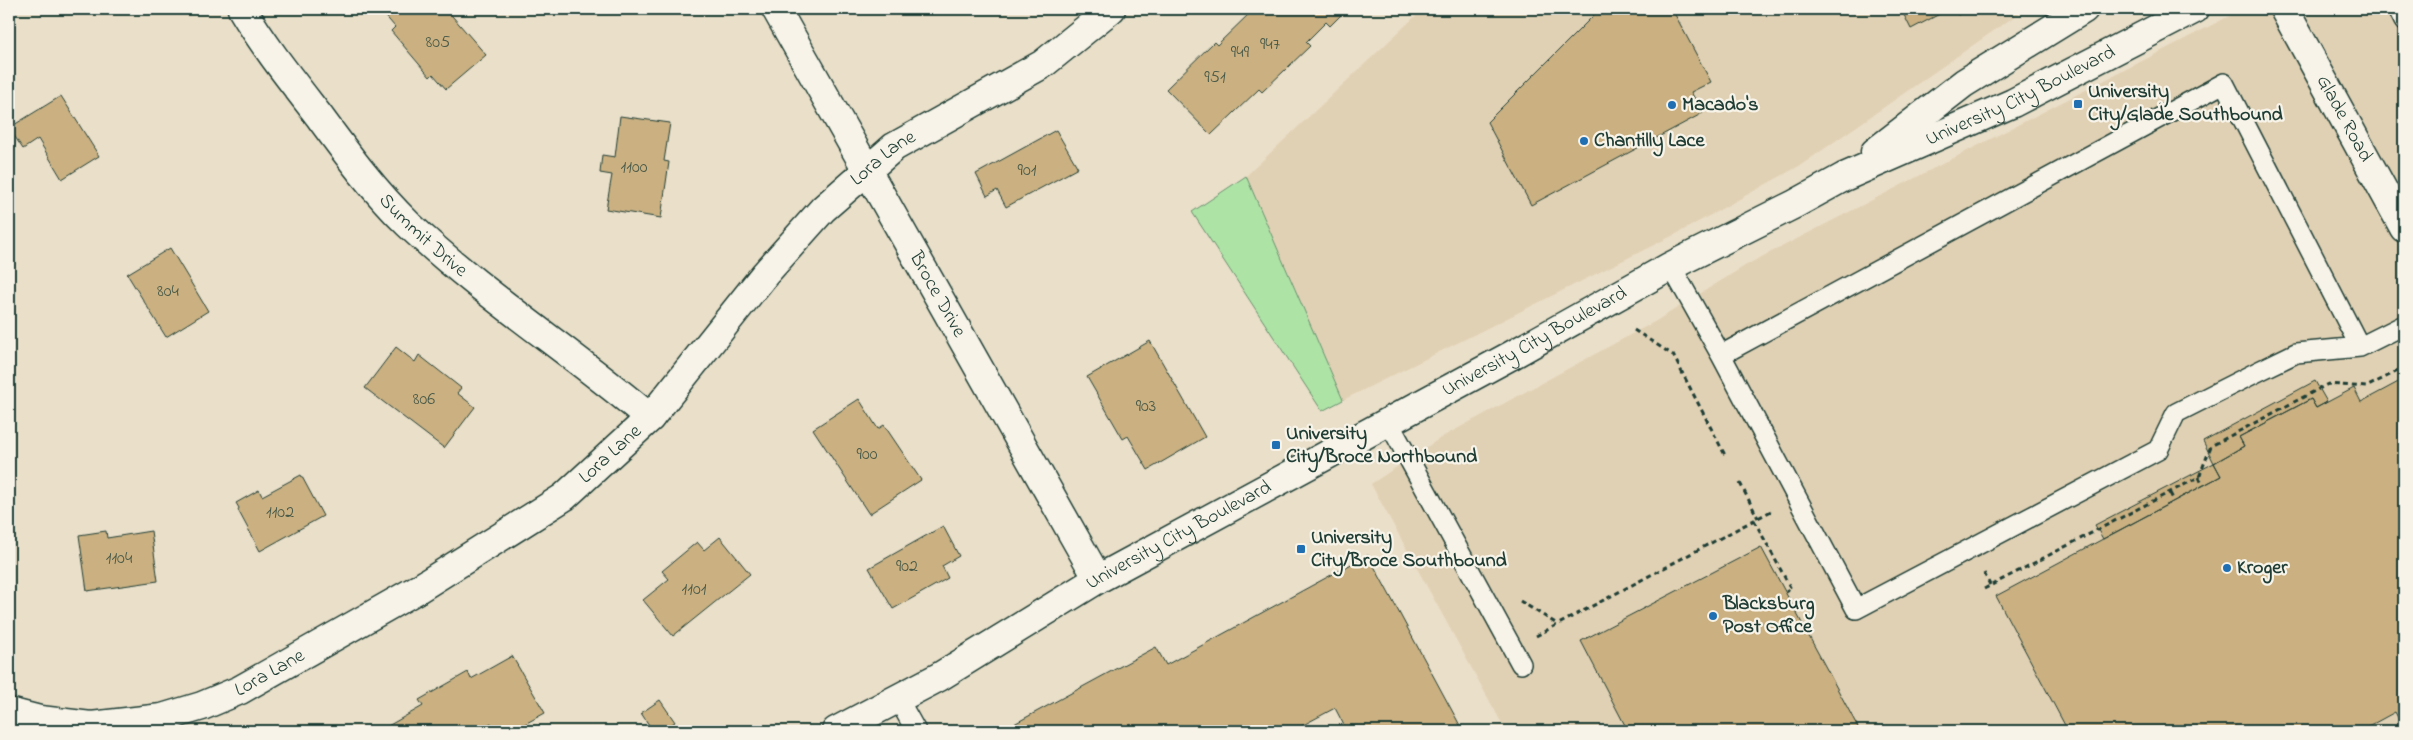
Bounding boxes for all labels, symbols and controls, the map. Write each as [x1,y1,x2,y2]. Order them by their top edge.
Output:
house number: 805 [426,30,450,56]
house number: 947 [1260,32,1281,58]
street label: University City Boulevard [1921,38,2121,154]
house number: 949 [1231,40,1250,66]
house number: 951 [1204,65,1226,91]
street label: Glade Road [2308,70,2380,167]
place label: University City/Glade Southbound [2088,78,2284,131]
place label: Macado's [1682,91,1759,120]
marker: University City/Glade Southbound [2072,98,2084,110]
marker: Macado's [1666,99,1678,111]
street label: Lora Lane [844,123,921,193]
place label: Chantilly Lace [1594,127,1705,157]
marker: Chantilly Lace [1578,135,1590,147]
house number: 1100 [621,155,648,181]
house number: 901 [1018,158,1037,184]
street label: Summit Drive [372,187,474,285]
street label: Broce Drive [901,245,973,343]
house number: 804 [157,279,180,305]
street label: University City Boulevard [1437,279,1632,405]
house number: 806 [413,387,435,413]
house number: 903 [1136,394,1156,420]
street label: Lora Lane [572,418,649,491]
place label: University City/Broce Northbound [1286,420,1478,473]
marker: University City/Broce Northbound [1270,439,1282,451]
house number: 900 [857,442,878,468]
street label: University City Boulevard [1080,473,1277,598]
house number: 1102 [266,500,294,526]
place label: University City/Broce Southbound [1311,524,1508,577]
marker: University City/Broce Southbound [1295,543,1307,555]
house number: 1104 [106,546,133,572]
house number: 902 [896,554,918,580]
place label: Kroger [2237,554,2288,584]
marker: Kroger [2221,562,2233,574]
house number: 1101 [682,577,707,603]
place label: Blacksburg Post Office [1722,590,1814,642]
marker: Blacksburg Post Office [1707,610,1719,622]
street label: Lora Lane [230,642,310,705]

